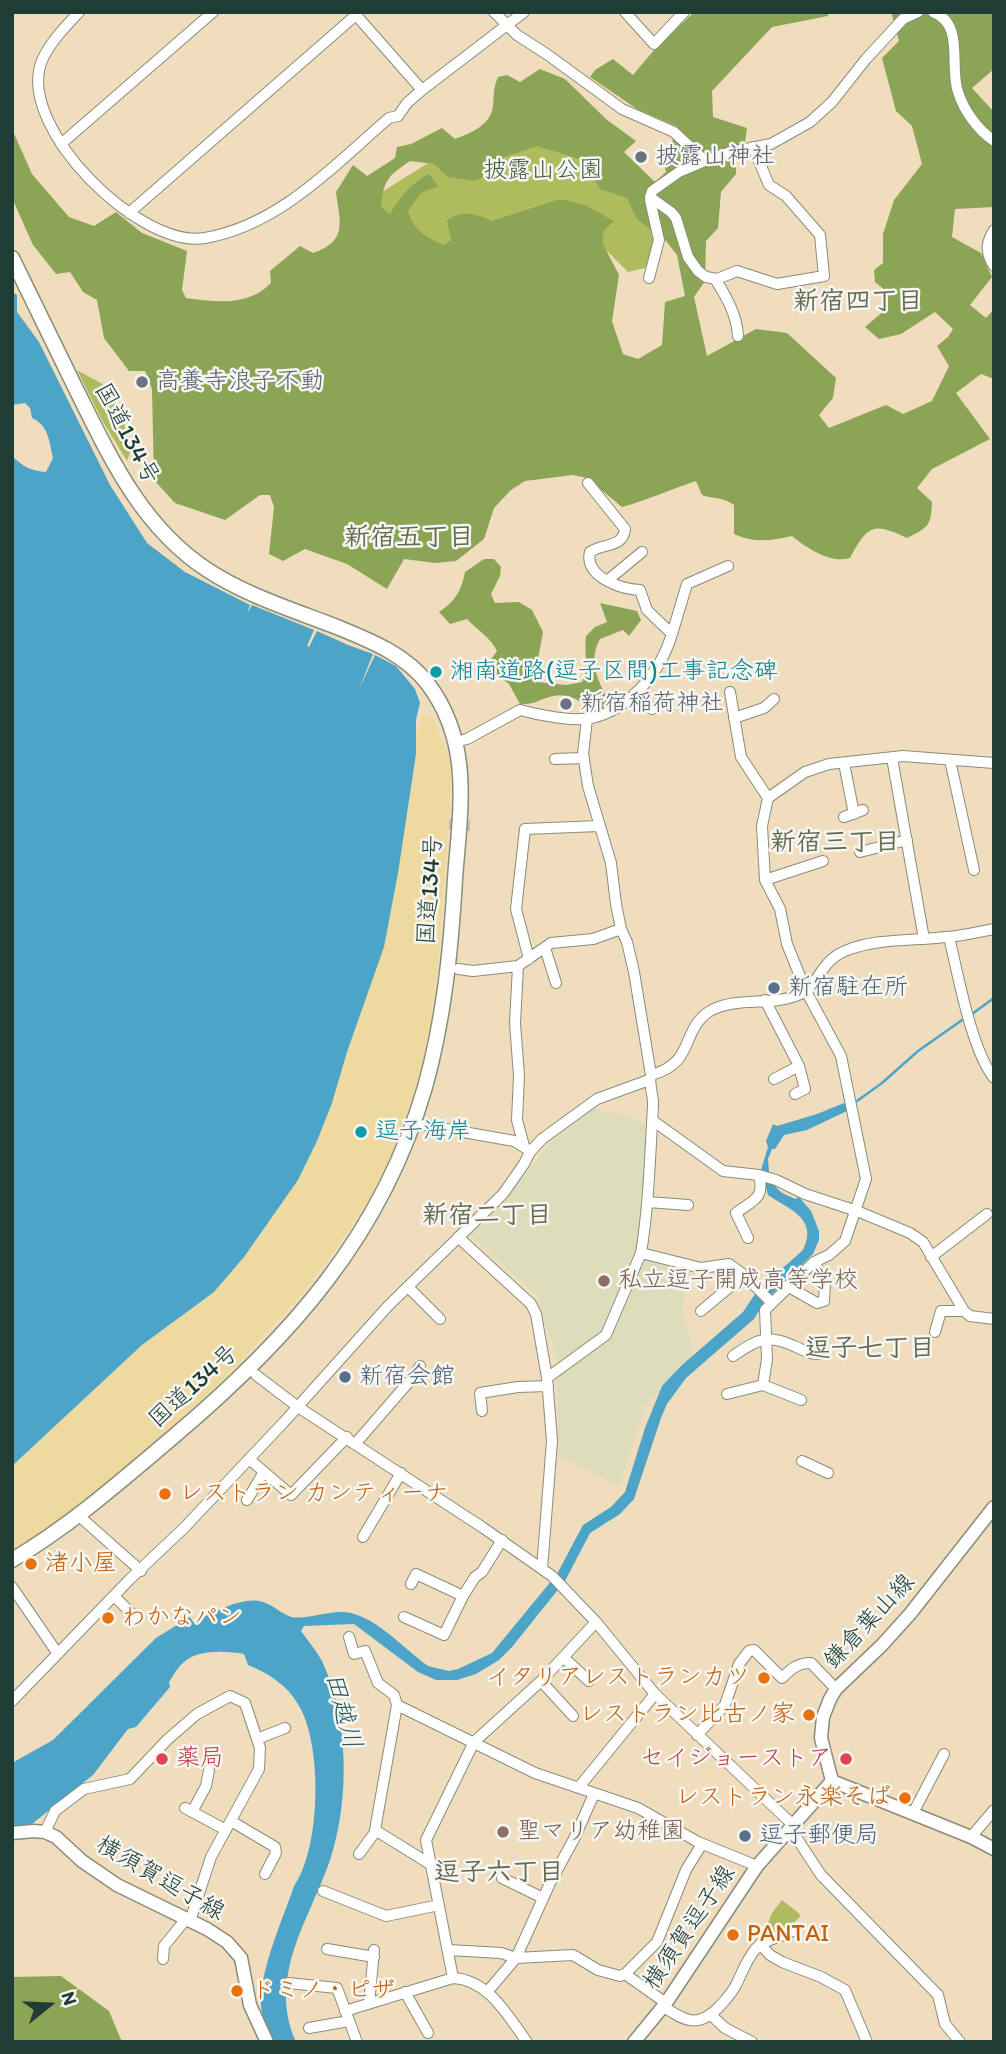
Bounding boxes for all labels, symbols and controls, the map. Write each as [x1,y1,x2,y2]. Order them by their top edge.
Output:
place label: 披露山神社 [655,143,775,171]
marker: 披露山神社 [633,149,649,165]
park label: 披露山公園 [483,157,603,185]
district label: 新宿四丁目 [793,286,923,318]
place label: 高養寺浪子不動 [156,368,324,396]
marker: 高養寺浪子不動 [134,374,150,390]
street label: 国道134号 [87,378,165,490]
district label: 新宿五丁目 [344,522,474,554]
place label: 湘南道路(逗子区間)工事記念碑 [450,658,778,686]
marker: 湘南道路(逗子区間)工事記念碑 [428,664,444,680]
place label: 新宿稲荷神社 [580,690,724,718]
marker: 新宿稲荷神社 [558,696,574,712]
district label: 新宿三丁目 [770,827,900,859]
street label: 国道134号 [413,834,449,946]
place label: 新宿駐在所 [788,974,908,1002]
marker: 新宿駐在所 [766,980,782,996]
place label: 逗子海岸 [375,1118,471,1146]
marker: 逗子海岸 [353,1124,369,1140]
district label: 新宿二丁目 [422,1200,552,1232]
place label: 私立逗子開成高等学校 [618,1267,858,1295]
marker: 私立逗子開成高等学校 [596,1273,612,1289]
district label: 逗子七丁目 [805,1333,935,1365]
street label: 国道134号 [143,1339,245,1435]
place label: 新宿会館 [359,1363,455,1391]
marker: 新宿会館 [337,1369,353,1385]
place label: レストラン カンティーナ [179,1480,448,1508]
marker: レストラン カンティーナ [157,1486,173,1502]
place label: 渚小屋 [45,1550,117,1578]
marker: 渚小屋 [23,1556,39,1572]
street label: 鎌倉葉山線 [819,1568,921,1676]
place label: わかなパン [122,1604,242,1632]
marker: わかなパン [100,1610,116,1626]
place label: イタリアレストランカツ [486,1664,750,1692]
water label: 田越川 [317,1669,367,1753]
marker: イタリアレストランカツ [756,1670,772,1686]
place label: レストラン比古ノ家 [579,1701,795,1729]
marker: レストラン比古ノ家 [801,1707,817,1723]
place label: 薬局 [176,1745,224,1773]
place label: セイジョーストア [640,1745,832,1773]
marker: 薬局 [154,1751,170,1767]
marker: セイジョーストア [838,1751,854,1767]
place label: レストラン永楽そば [675,1784,891,1812]
marker: レストラン永楽そば [897,1790,913,1806]
place label: 聖マリア幼稚園 [517,1818,685,1846]
place label: 逗子郵便局 [759,1822,879,1850]
marker: 聖マリア幼稚園 [495,1824,511,1840]
marker: 逗子郵便局 [737,1828,753,1844]
street label: 横須賀逗子線 [90,1831,230,1927]
district label: 逗子六丁目 [434,1857,564,1889]
street label: 横須賀逗子線 [638,1860,742,1996]
place label: PANTAI [747,1921,829,1949]
marker: PANTAI [725,1927,741,1943]
north arrow [14,1970,84,2040]
place label: ドミノ・ピザ [251,1977,395,2005]
marker: ドミノ・ピザ [229,1983,245,1999]
text: N [57,1989,82,2008]

